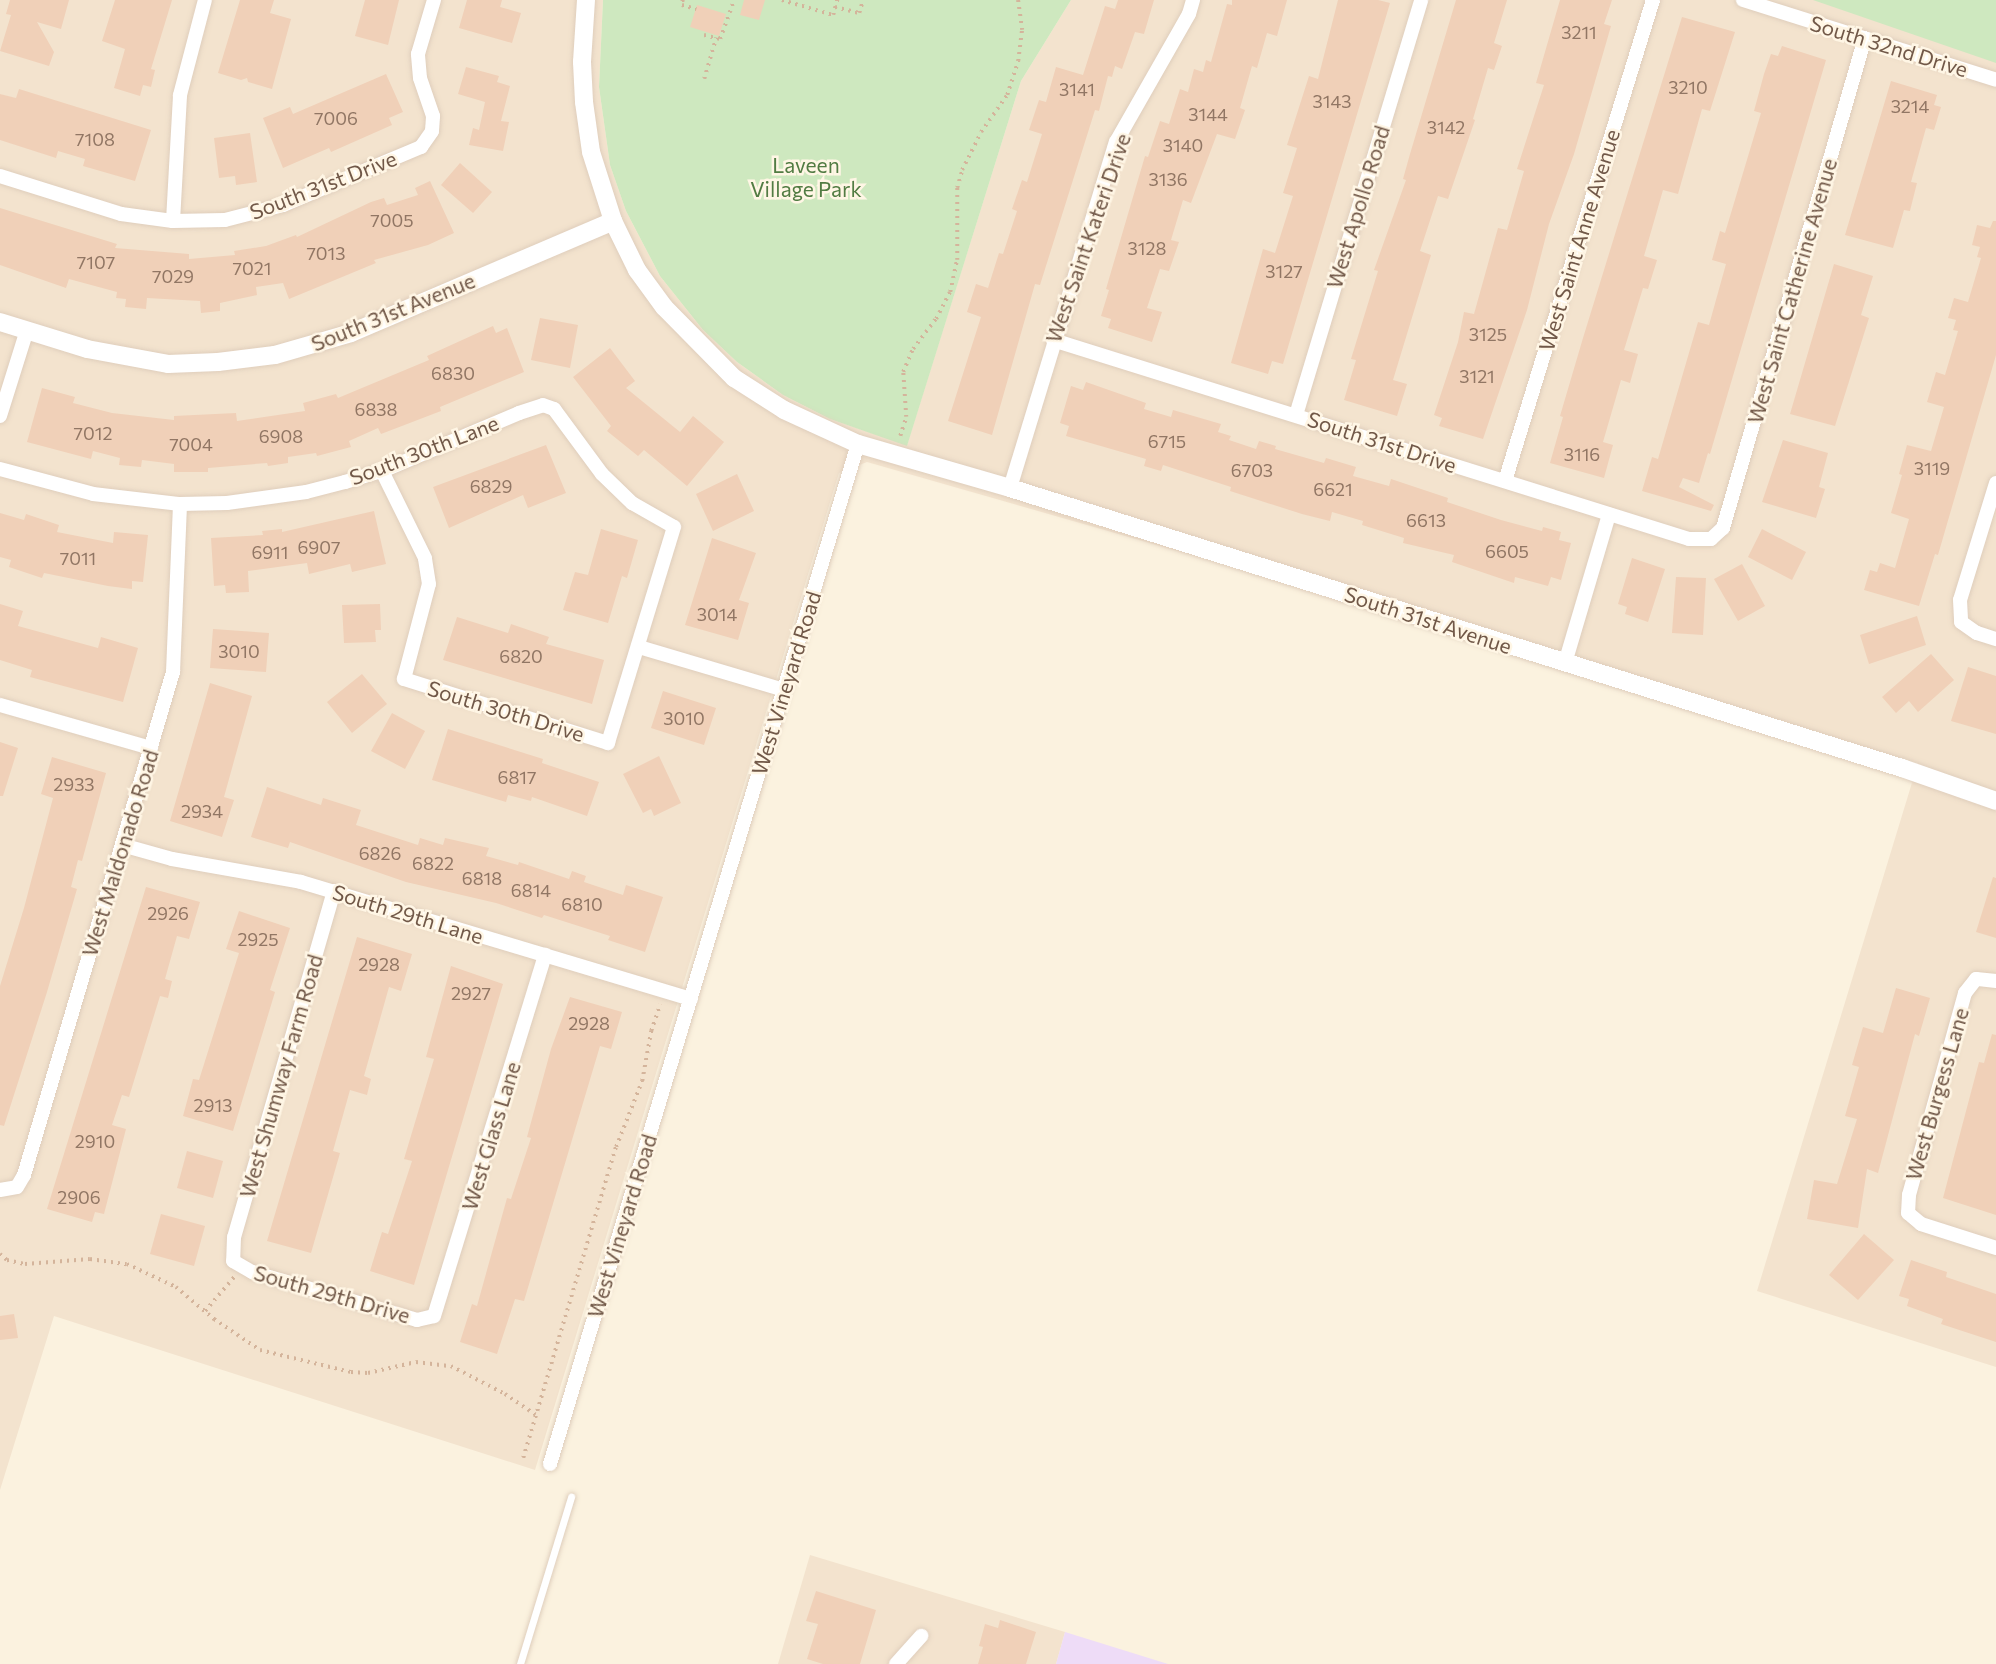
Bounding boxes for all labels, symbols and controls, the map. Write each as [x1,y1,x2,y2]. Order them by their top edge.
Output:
street label: South 32nd Drive [1807,10,1971,82]
house number: 3211 [1561,21,1597,43]
house number: 3210 [1668,76,1708,98]
house number: 3141 [1059,78,1095,100]
house number: 3143 [1312,90,1352,112]
house number: 3214 [1891,95,1929,117]
house number: 3144 [1188,103,1228,125]
house number: 7006 [314,107,358,129]
house number: 3142 [1427,116,1465,138]
street label: West Apollo Road [1321,123,1395,291]
street label: West Saint Anne Avenue [1533,126,1625,354]
house number: 7108 [75,128,115,150]
street label: West Saint Kateri Drive [1040,130,1136,346]
house number: 3140 [1163,134,1203,156]
street label: South 31st Drive [246,145,400,225]
park label: Laveen Village Park [750,152,862,202]
street label: West Saint Catherine Avenue [1742,156,1842,426]
house number: 3136 [1148,168,1188,190]
house number: 7005 [370,209,414,231]
house number: 3128 [1128,237,1166,259]
house number: 7013 [306,242,346,264]
house number: 7107 [77,251,115,273]
house number: 7021 [233,257,271,279]
house number: 3127 [1265,260,1303,282]
house number: 7029 [152,265,194,287]
street label: South 31st Avenue [307,268,479,356]
house number: 3125 [1469,323,1507,345]
house number: 6830 [431,362,475,384]
house number: 3121 [1459,365,1495,387]
house number: 6838 [355,398,397,420]
street label: South 31st Drive [1304,406,1460,478]
street label: South 30th Lane [346,410,502,490]
house number: 7012 [74,422,112,444]
house number: 6908 [259,425,303,447]
house number: 6715 [1148,430,1186,452]
house number: 7004 [169,433,213,455]
house number: 3116 [1564,443,1600,465]
house number: 3119 [1914,457,1950,479]
house number: 6703 [1231,459,1273,481]
house number: 6829 [470,475,512,497]
house number: 6621 [1313,478,1353,500]
house number: 6613 [1406,509,1446,531]
house number: 6907 [298,536,340,558]
house number: 6605 [1485,540,1529,562]
house number: 6911 [251,541,289,563]
house number: 7011 [60,547,96,569]
street label: South 31st Avenue [1341,581,1515,659]
street label: West Vineyard Road [746,588,826,778]
house number: 3014 [697,603,737,625]
house number: 3010 [218,640,260,662]
house number: 6820 [499,645,543,667]
street label: South 30th Drive [425,675,587,747]
house number: 3010 [663,707,705,729]
street label: West Maldonado Road [77,747,163,959]
house number: 6817 [497,766,537,788]
house number: 2933 [53,773,95,795]
house number: 2934 [181,800,223,822]
house number: 6826 [359,842,401,864]
house number: 6822 [412,852,454,874]
house number: 6818 [462,867,502,889]
street label: South 29th Lane [330,879,486,949]
house number: 6814 [511,879,551,901]
house number: 6810 [561,893,603,915]
house number: 2926 [147,902,189,924]
house number: 2925 [237,928,279,950]
street label: West Shumway Farm Road [234,951,328,1201]
house number: 2928 [358,953,400,975]
house number: 2927 [451,982,491,1004]
street label: West Burgess Lane [1900,1005,1974,1183]
house number: 2928 [568,1012,610,1034]
street label: West Glass Lane [456,1059,526,1213]
house number: 2913 [194,1094,232,1116]
house number: 2910 [75,1130,115,1152]
street label: West Vineyard Road [582,1131,662,1321]
house number: 2906 [57,1186,101,1208]
street label: South 29th Drive [251,1260,413,1328]

